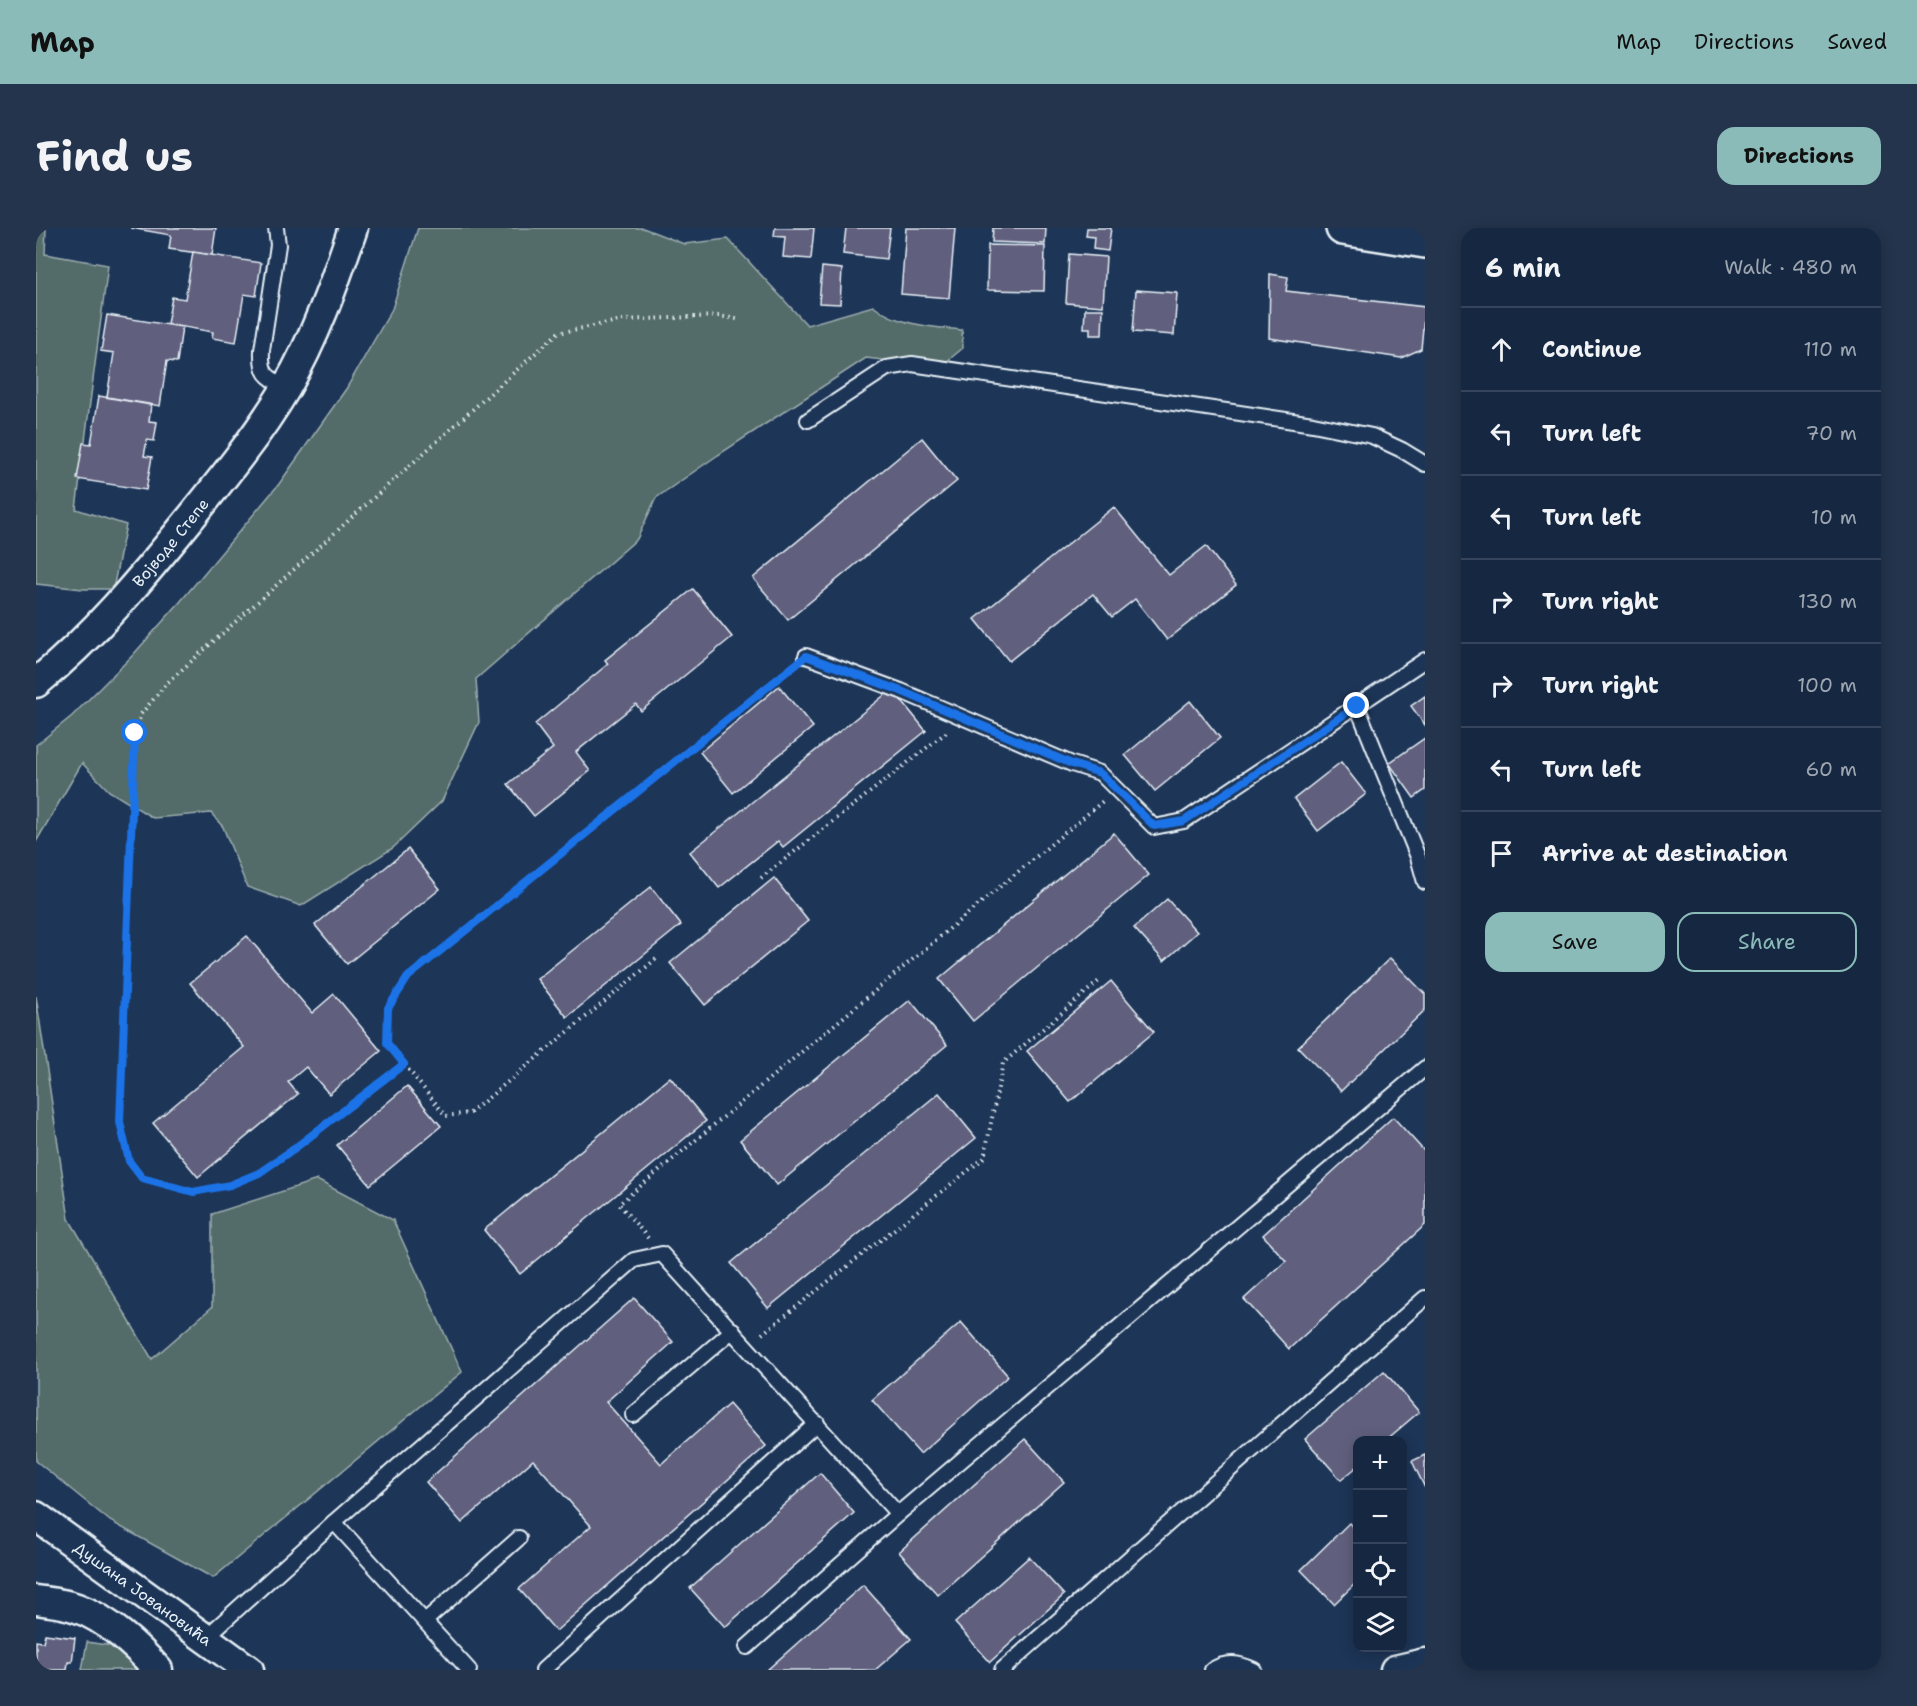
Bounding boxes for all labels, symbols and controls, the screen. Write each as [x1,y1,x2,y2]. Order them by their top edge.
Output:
text: Map [30,23,95,61]
text: Map [1616,28,1661,56]
text: Directions [1694,28,1794,56]
text: Saved [1827,28,1887,56]
button: Directions [1717,127,1881,185]
text: Find us [36,128,193,184]
text: 6 min [1485,250,1561,285]
text: Walk · 480 m [1724,254,1857,280]
icon: ahead [1485,333,1518,366]
text: Continue [1542,335,1642,364]
text: 110 m [1803,336,1857,362]
icon: left [1485,417,1518,450]
text: Turn left [1542,419,1641,448]
text: 70 m [1805,420,1857,446]
street label: Војводе Степе [128,494,214,591]
icon: left [1485,501,1518,534]
text: Turn left [1542,503,1641,532]
text: 10 m [1811,504,1857,530]
icon: right [1485,585,1518,618]
text: Turn right [1542,587,1659,616]
text: 130 m [1798,588,1857,614]
icon: right [1485,669,1518,702]
text: Turn right [1542,671,1659,700]
text: 100 m [1797,672,1857,698]
route end [1343,692,1369,718]
route start [121,719,147,745]
icon: left [1485,753,1518,786]
text: Turn left [1542,755,1641,784]
text: 60 m [1805,756,1857,782]
icon: arrive [1485,837,1518,870]
text: Arrive at destination [1542,839,1788,868]
button: Save [1485,912,1665,972]
button: Share [1677,912,1857,972]
map controls [1353,1436,1407,1652]
button: + [1353,1436,1407,1490]
button: − [1353,1490,1407,1544]
street label: Душана Јовановића [69,1537,216,1651]
button: locate [1353,1544,1407,1598]
button: layers [1353,1598,1407,1652]

